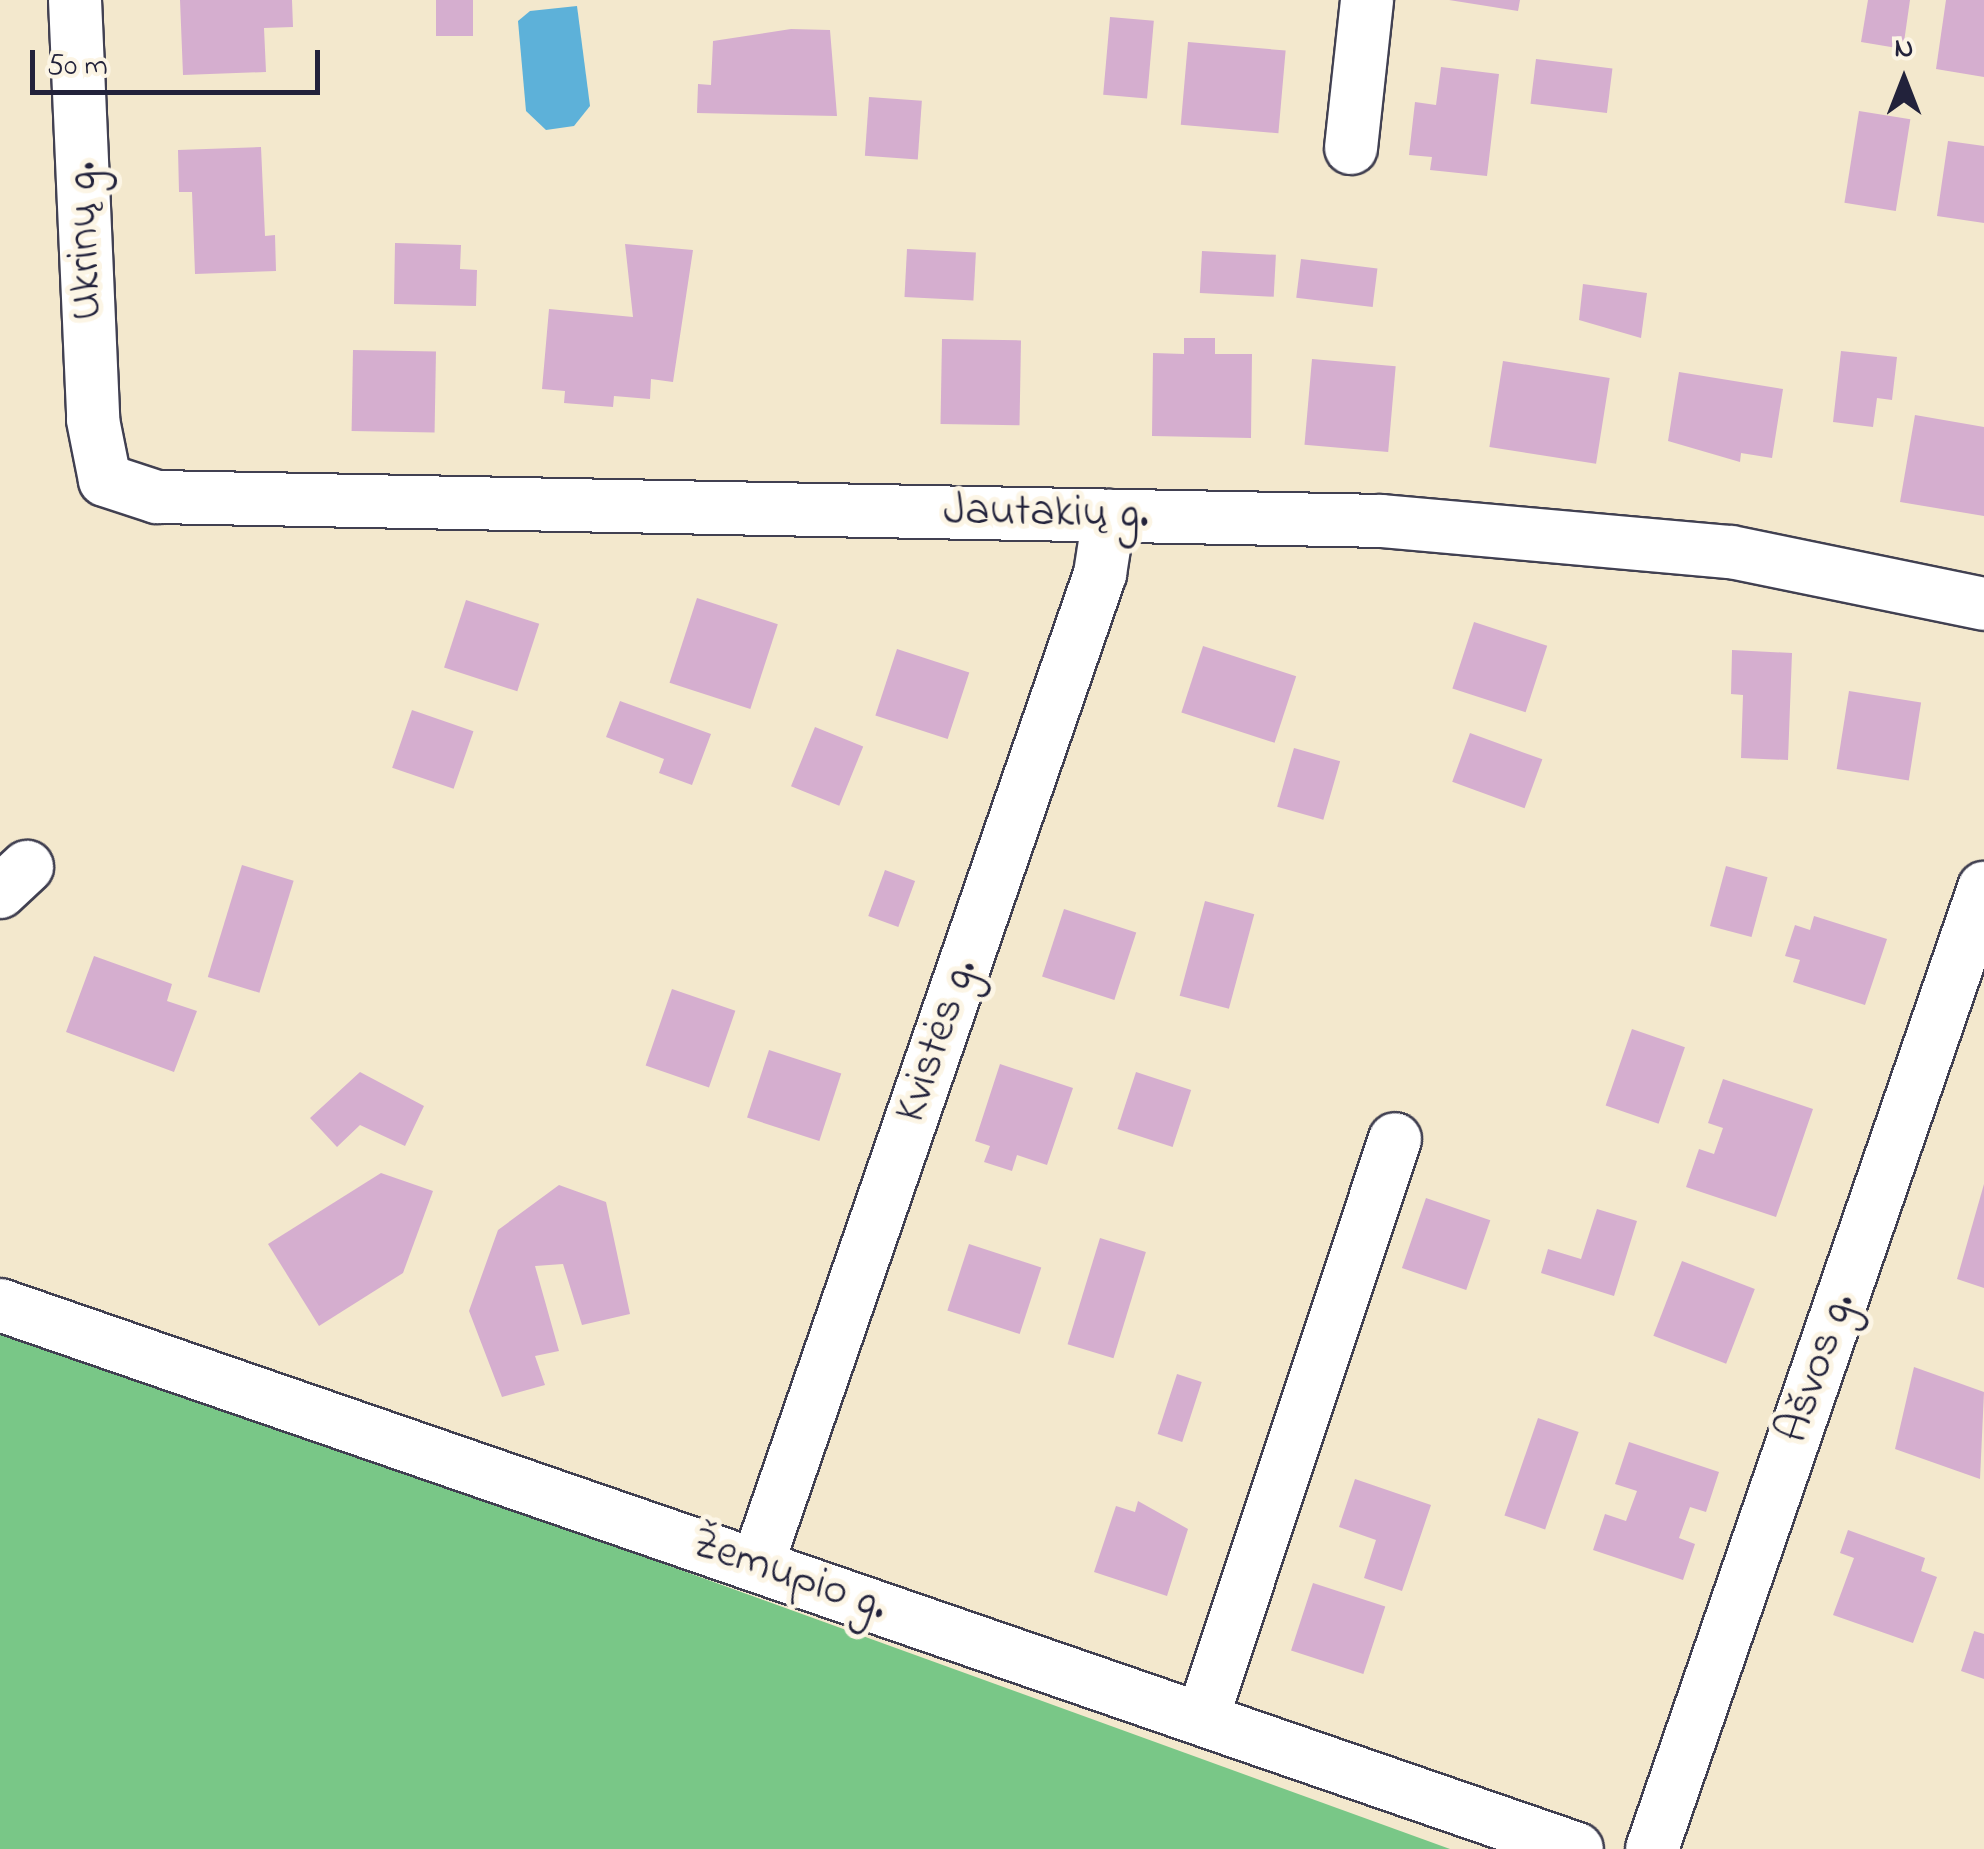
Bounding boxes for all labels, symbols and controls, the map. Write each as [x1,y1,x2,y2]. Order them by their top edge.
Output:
text: N [1895,29,1913,70]
scale bar [35,30,325,92]
north arrow [1854,30,1954,130]
text: 50 m [47,45,108,89]
street label: Ukrinų g. [56,161,116,321]
street label: Jautakių g. [943,485,1149,543]
street label: Kvistės g. [885,952,991,1130]
street label: Ašvos g. [1767,1286,1869,1450]
street label: Žemupio g. [684,1517,894,1635]

